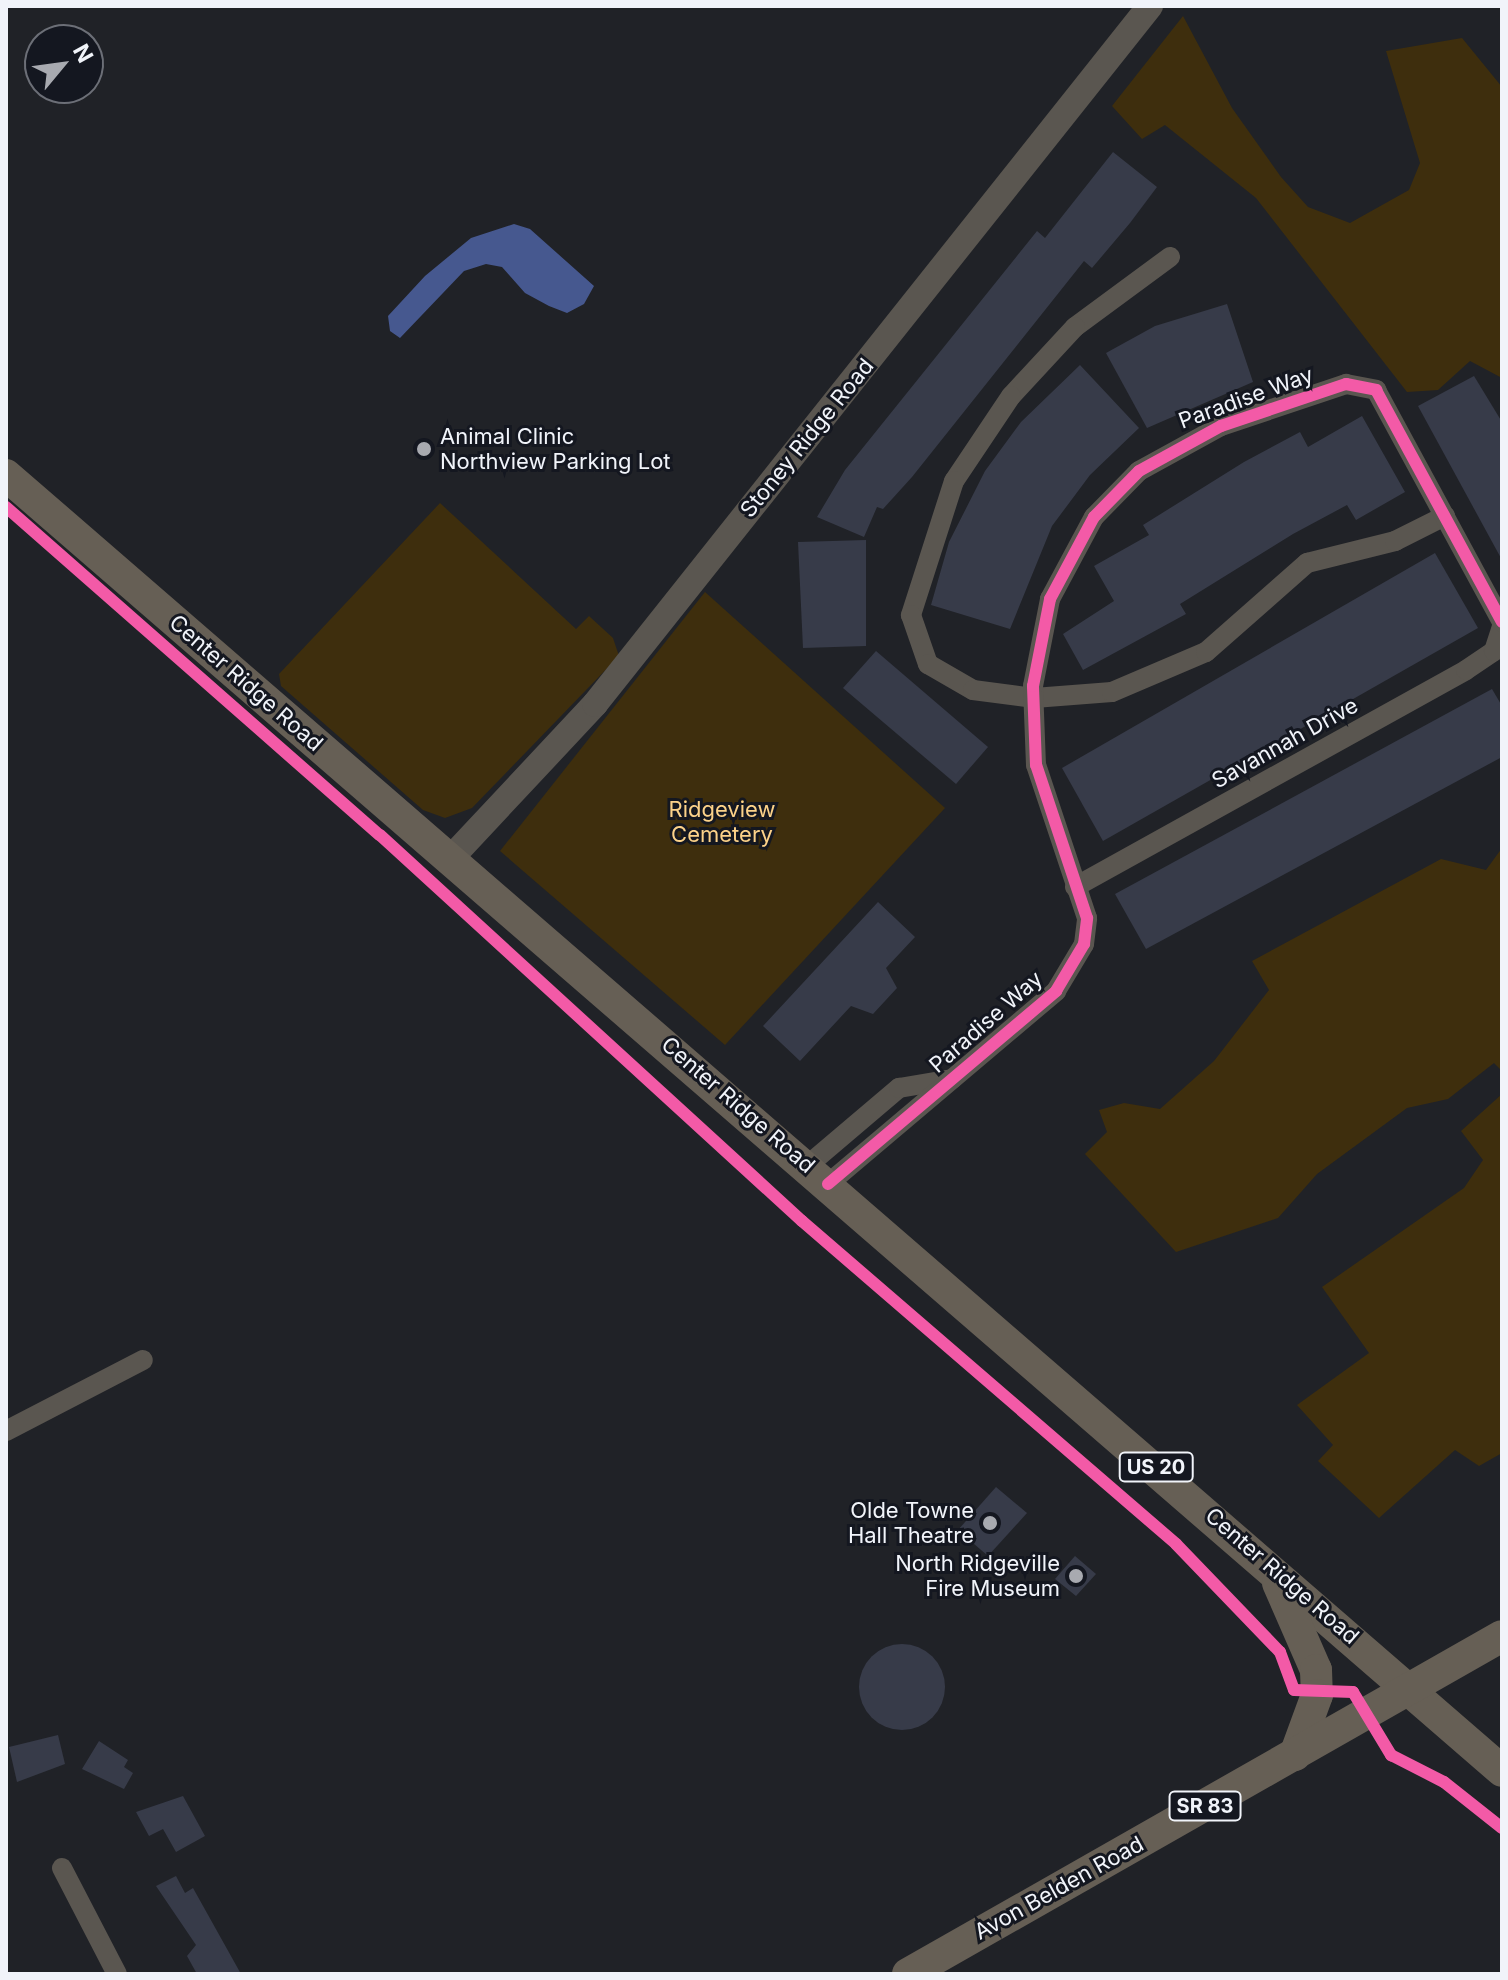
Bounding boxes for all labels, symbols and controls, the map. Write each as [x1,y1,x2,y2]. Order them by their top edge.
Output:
north arrow [24,24,104,104]
text: N [68,40,99,67]
street label: Stoney Ridge Road [735,353,879,523]
street label: Paradise Way [1175,361,1317,435]
place label: Animal Clinic Northview Parking Lot [440,423,671,474]
marker: Animal Clinic Northview Parking Lot [415,440,433,458]
street label: Center Ridge Road [164,609,328,757]
street label: Savannah Drive [1207,692,1363,794]
park label: Ridgeview Cemetery [669,796,775,848]
street label: Paradise Way [924,966,1048,1078]
street label: Center Ridge Road [656,1031,820,1179]
road number: US 20 [1118,1451,1194,1483]
place label: Olde Towne Hall Theatre [848,1497,974,1548]
street label: Center Ridge Road [1200,1502,1364,1650]
marker: Olde Towne Hall Theatre [981,1514,999,1532]
place label: North Ridgeville Fire Museum [895,1550,1060,1602]
marker: North Ridgeville Fire Museum [1067,1567,1085,1585]
road number: SR 83 [1167,1790,1243,1822]
street label: Avon Belden Road [970,1831,1148,1945]

